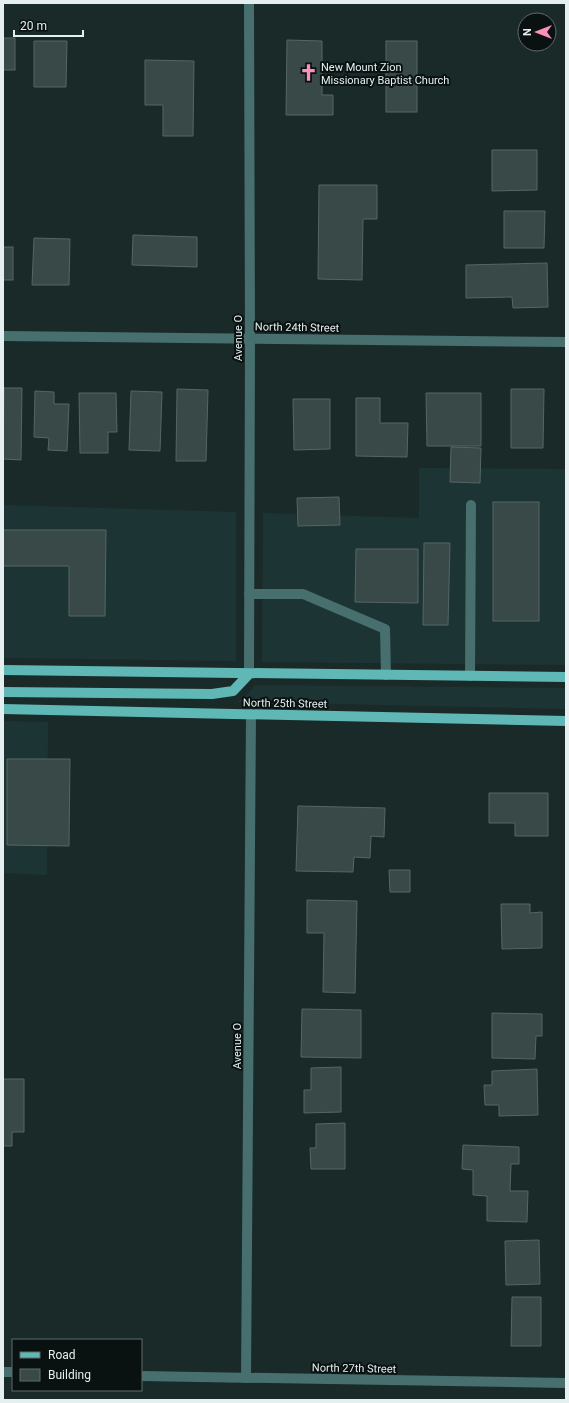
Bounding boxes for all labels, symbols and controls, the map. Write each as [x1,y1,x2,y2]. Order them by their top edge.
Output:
scale bar [14,12,83,38]
north arrow [517,12,557,52]
text: 20 m [20,19,47,33]
text: N [521,28,534,36]
place label: New Mount Zion Missionary Baptist Church [321,61,449,87]
church icon: New Mount Zion Missionary Baptist Church [298,63,318,83]
street label: Avenue O [232,315,245,361]
street label: North 24th Street [255,320,340,335]
street label: North 25th Street [243,696,328,711]
street label: Avenue O [231,1023,244,1069]
legend [12,1339,142,1391]
text: Road [48,1348,76,1362]
street label: North 27th Street [312,1361,397,1376]
text: Building [48,1368,91,1382]

